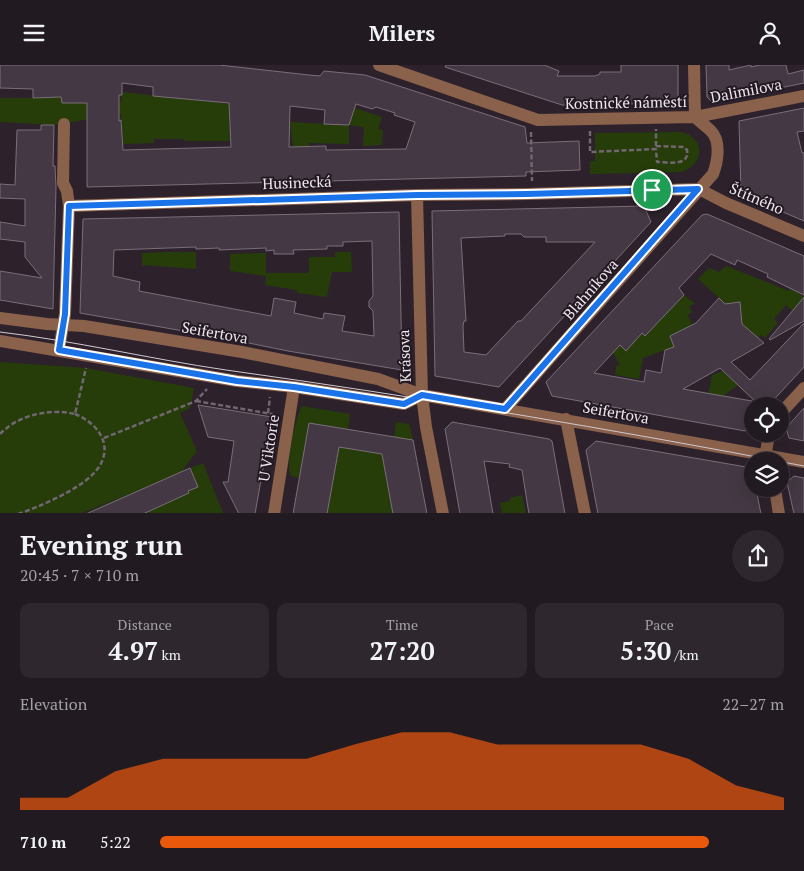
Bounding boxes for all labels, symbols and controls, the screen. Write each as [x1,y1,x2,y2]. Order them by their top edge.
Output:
text: Milers [369,18,435,47]
icon: menu [20,19,48,47]
icon: person [756,19,784,47]
street label: Dalimilova [709,73,784,107]
street label: Kostnické náměstí [565,91,688,113]
pin [631,169,673,211]
street label: Husinecká [262,171,332,193]
icon: arrive [638,176,666,204]
street label: Štítného [727,178,787,218]
street label: Blahníkova [558,254,622,324]
street label: Seifertova [180,316,250,348]
street label: Krásova [393,329,415,383]
street label: Seifertova [581,396,651,428]
map controls [744,397,789,497]
button: locate [744,397,789,442]
street label: U Viktorie [253,413,283,483]
button: layers [744,452,789,497]
text: Evening run [20,526,183,563]
button: share [732,530,784,582]
text: 20:45 · 7 × 710 m [20,564,139,586]
text: Distance [118,615,172,634]
text: Time [386,615,418,634]
text: Pace [645,615,674,634]
text: 4.97 [108,634,158,667]
text: 27:20 [369,634,435,667]
text: 5:30 [620,634,671,667]
text: km [158,645,181,664]
text: /km [671,645,699,664]
text: Elevation [20,693,87,715]
text: 22–27 m [722,693,784,715]
text: 710 m [20,831,66,853]
text: 5:22 [100,831,131,853]

